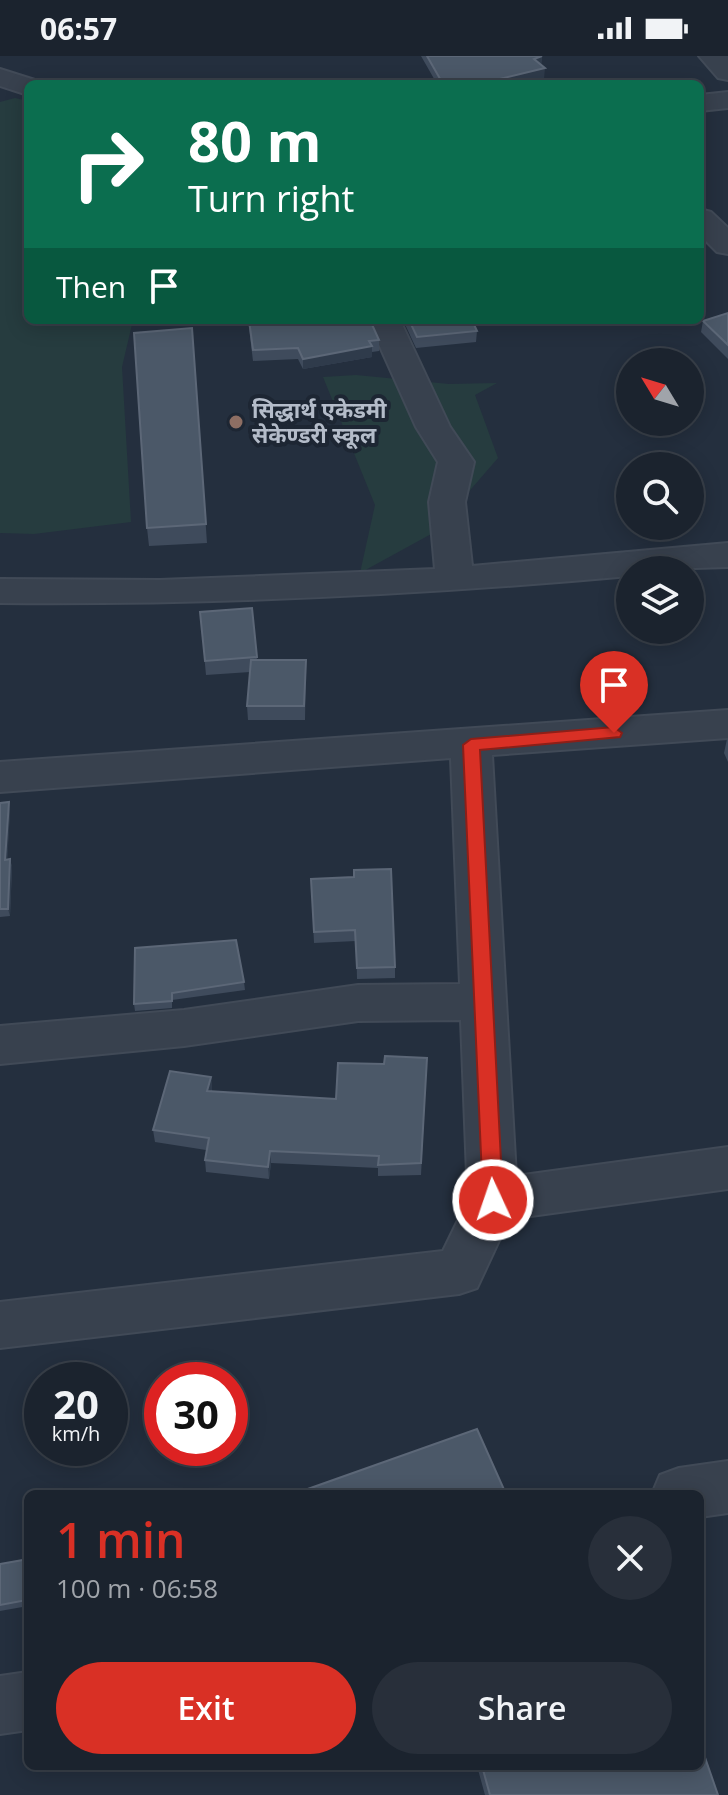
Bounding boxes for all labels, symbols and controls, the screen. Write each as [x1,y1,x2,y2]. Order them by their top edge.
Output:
text: 06:57 [40,8,117,49]
text: 80 m [188,102,322,178]
icon: right [56,112,160,216]
text: Turn right [188,174,354,223]
icon: arrive [142,264,186,308]
text: Then [56,266,126,307]
north arrow [616,348,704,436]
map controls [616,348,704,644]
place label: सिद्धार्थ एकेडमी सेकेण्डरी स्कूल [252,394,387,450]
marker: सिद्धार्थ एकेडमी सेकेण्डरी स्कूल [227,413,245,431]
button: search [616,452,704,540]
button: layers [616,556,704,644]
pin [580,651,648,733]
icon: arrive [592,663,636,707]
position arrow [451,1158,535,1242]
speed limit sign: 30 [144,1362,248,1466]
text: 20 [53,1376,99,1431]
text: km/h [52,1420,100,1447]
text: 1 min [56,1507,186,1572]
button: close [588,1516,672,1600]
text: 100 m · 06:58 [56,1570,218,1606]
button: Exit [56,1662,356,1754]
button: Share [372,1662,672,1754]

